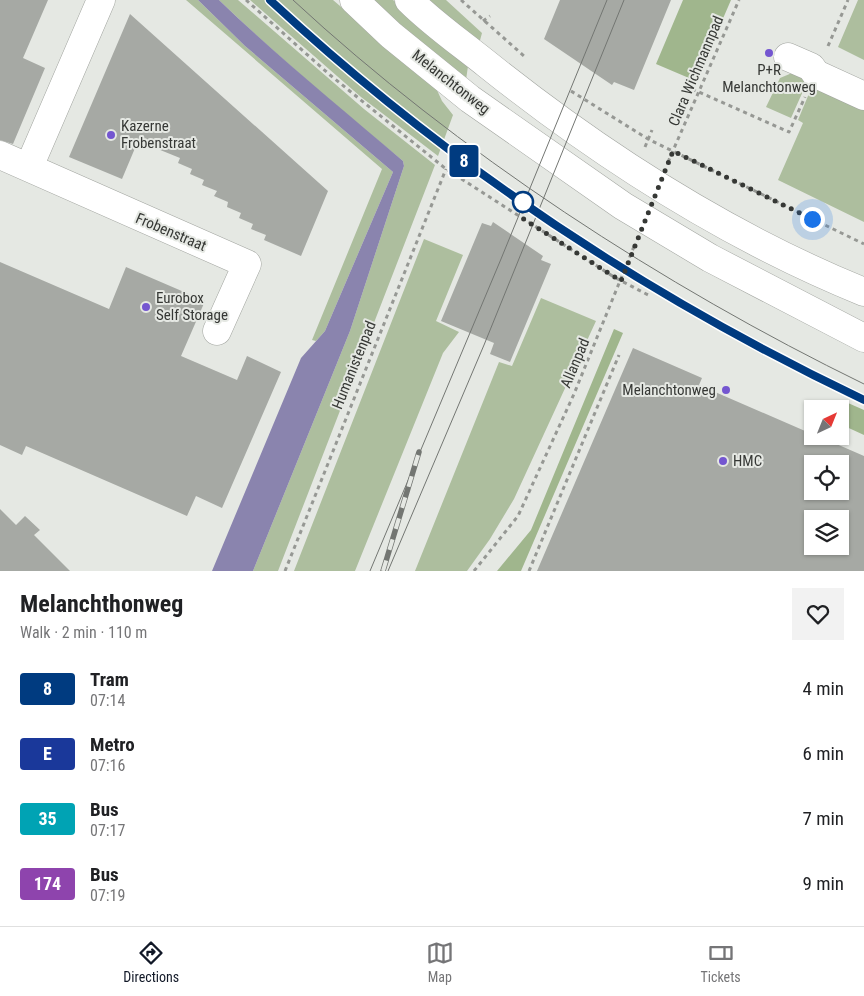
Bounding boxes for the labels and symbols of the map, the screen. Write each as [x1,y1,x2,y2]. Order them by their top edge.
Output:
street label: Clara Wichmannpad [665,13,727,129]
street label: Melanchtonweg [409,46,493,118]
marker: P+R Melanchtonweg [763,47,775,59]
place label: P+R Melanchtonweg [722,61,816,96]
place label: Kazerne Frobenstraat [121,117,196,152]
marker: Kazerne Frobenstraat [105,129,117,141]
line badge: 8 [448,145,480,177]
unlabelled marker [512,191,534,213]
your location [800,207,825,232]
street label: Frobenstraat [133,209,209,255]
place label: Eurobox Self Storage [156,289,228,324]
marker: Eurobox Self Storage [140,301,152,313]
street label: Humanistenpad [328,318,380,412]
street label: Allanpad [557,336,593,390]
place label: Melanchtonweg [622,381,716,399]
marker: Melanchtonweg [720,384,732,396]
north arrow [804,400,849,445]
place label: HMC [733,452,762,470]
marker: HMC [717,455,729,467]

